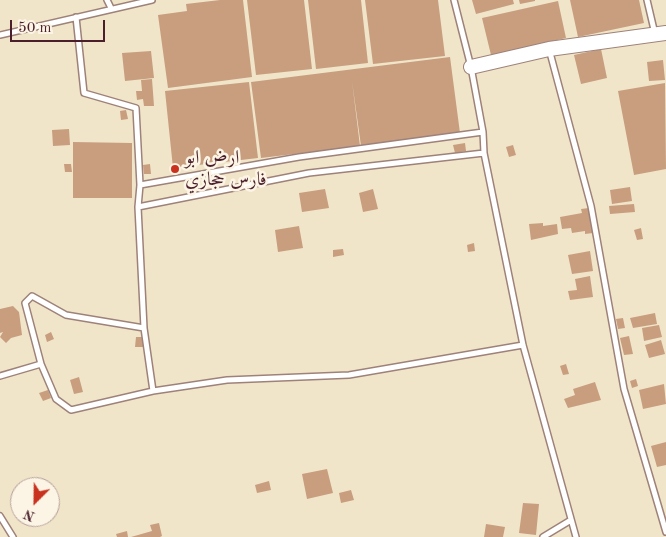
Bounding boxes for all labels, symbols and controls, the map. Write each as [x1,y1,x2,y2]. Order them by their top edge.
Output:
scale bar [12,10,108,42]
text: 50 m [18,21,52,36]
place label: ارض ابو فارس حجازي [185,147,267,191]
marker: ارض ابو فارس حجازي [169,163,181,175]
north arrow [10,477,60,527]
text: N [22,506,37,523]

